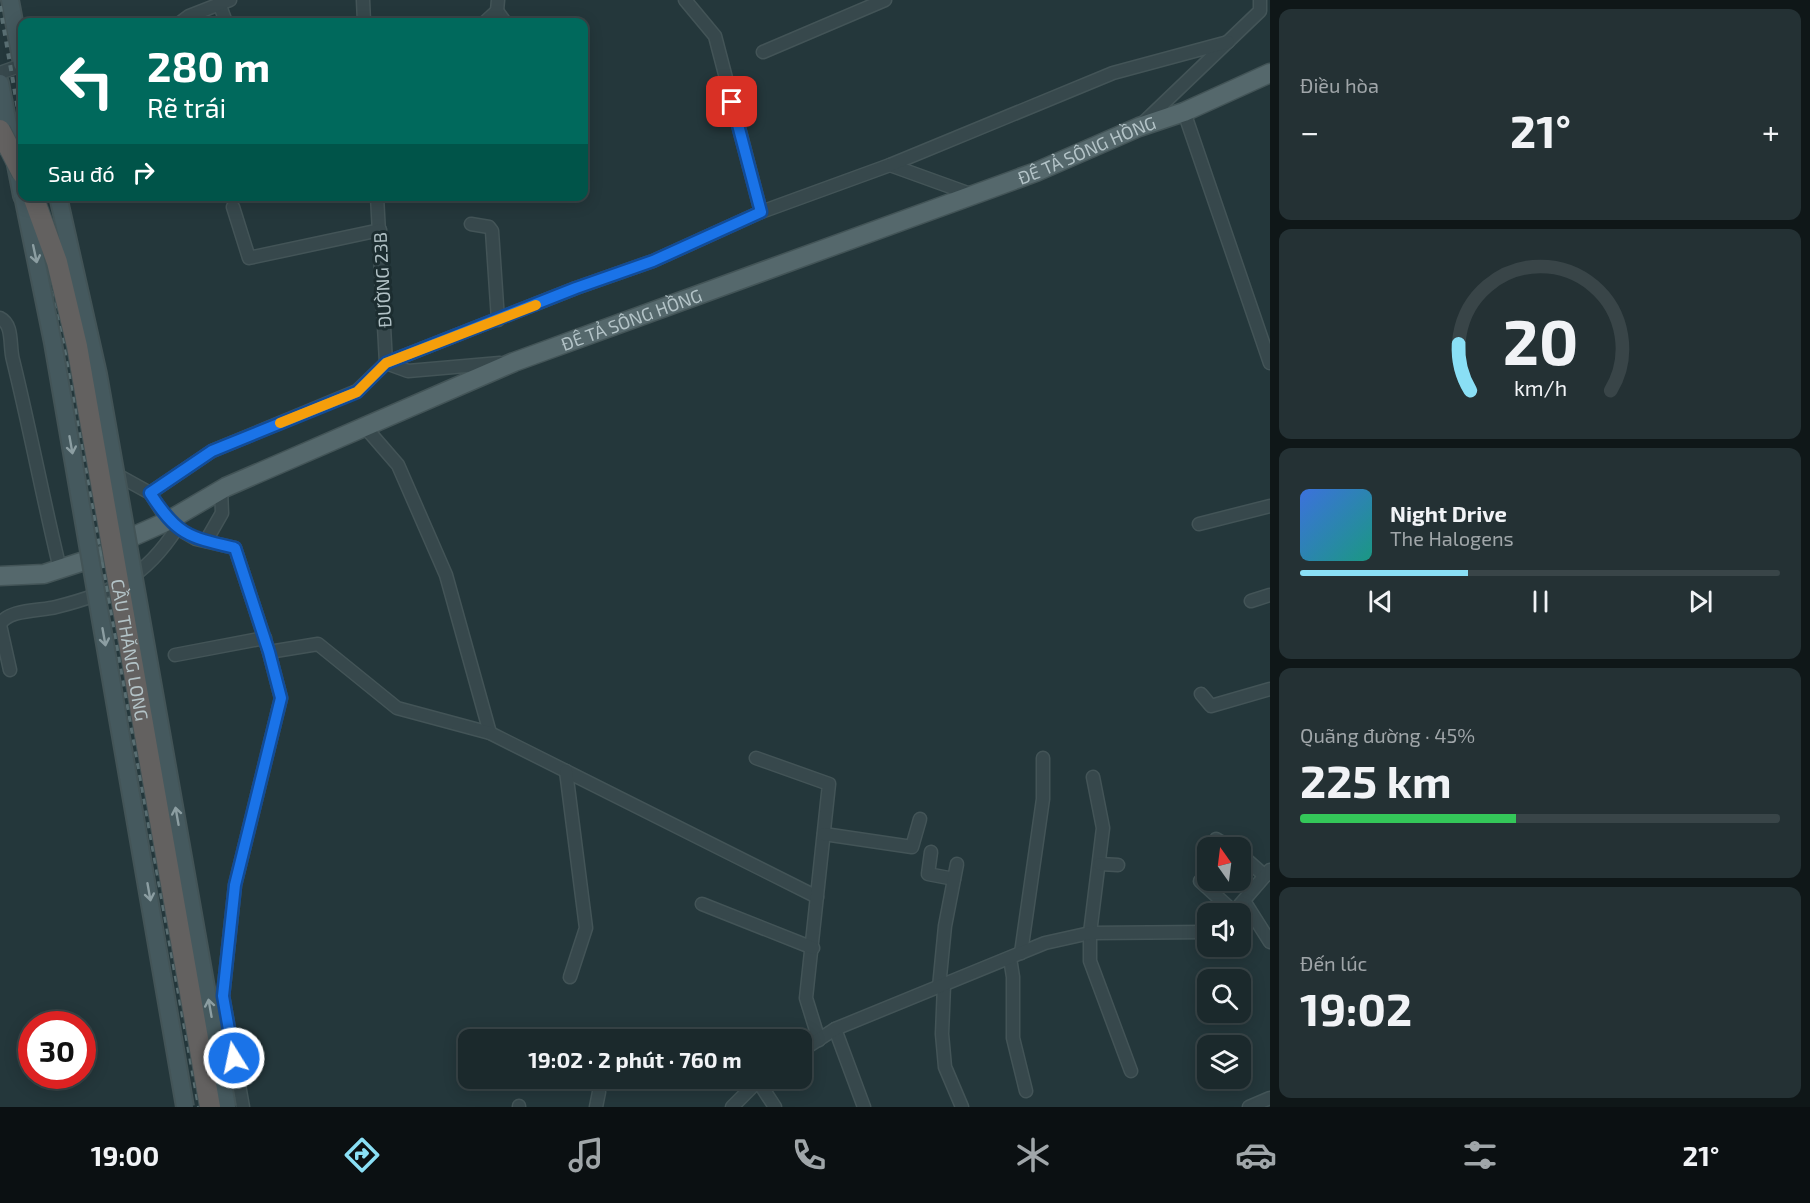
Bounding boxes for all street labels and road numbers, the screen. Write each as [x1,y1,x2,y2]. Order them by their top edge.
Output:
street label: ĐÊ TẢ SÔNG HỒNG [1015,111,1159,189]
street label: ĐƯỜNG 23B [369,232,395,328]
street label: ĐÊ TẢ SÔNG HỒNG [558,284,705,355]
street label: CẦU THĂNG LONG [107,577,153,723]

